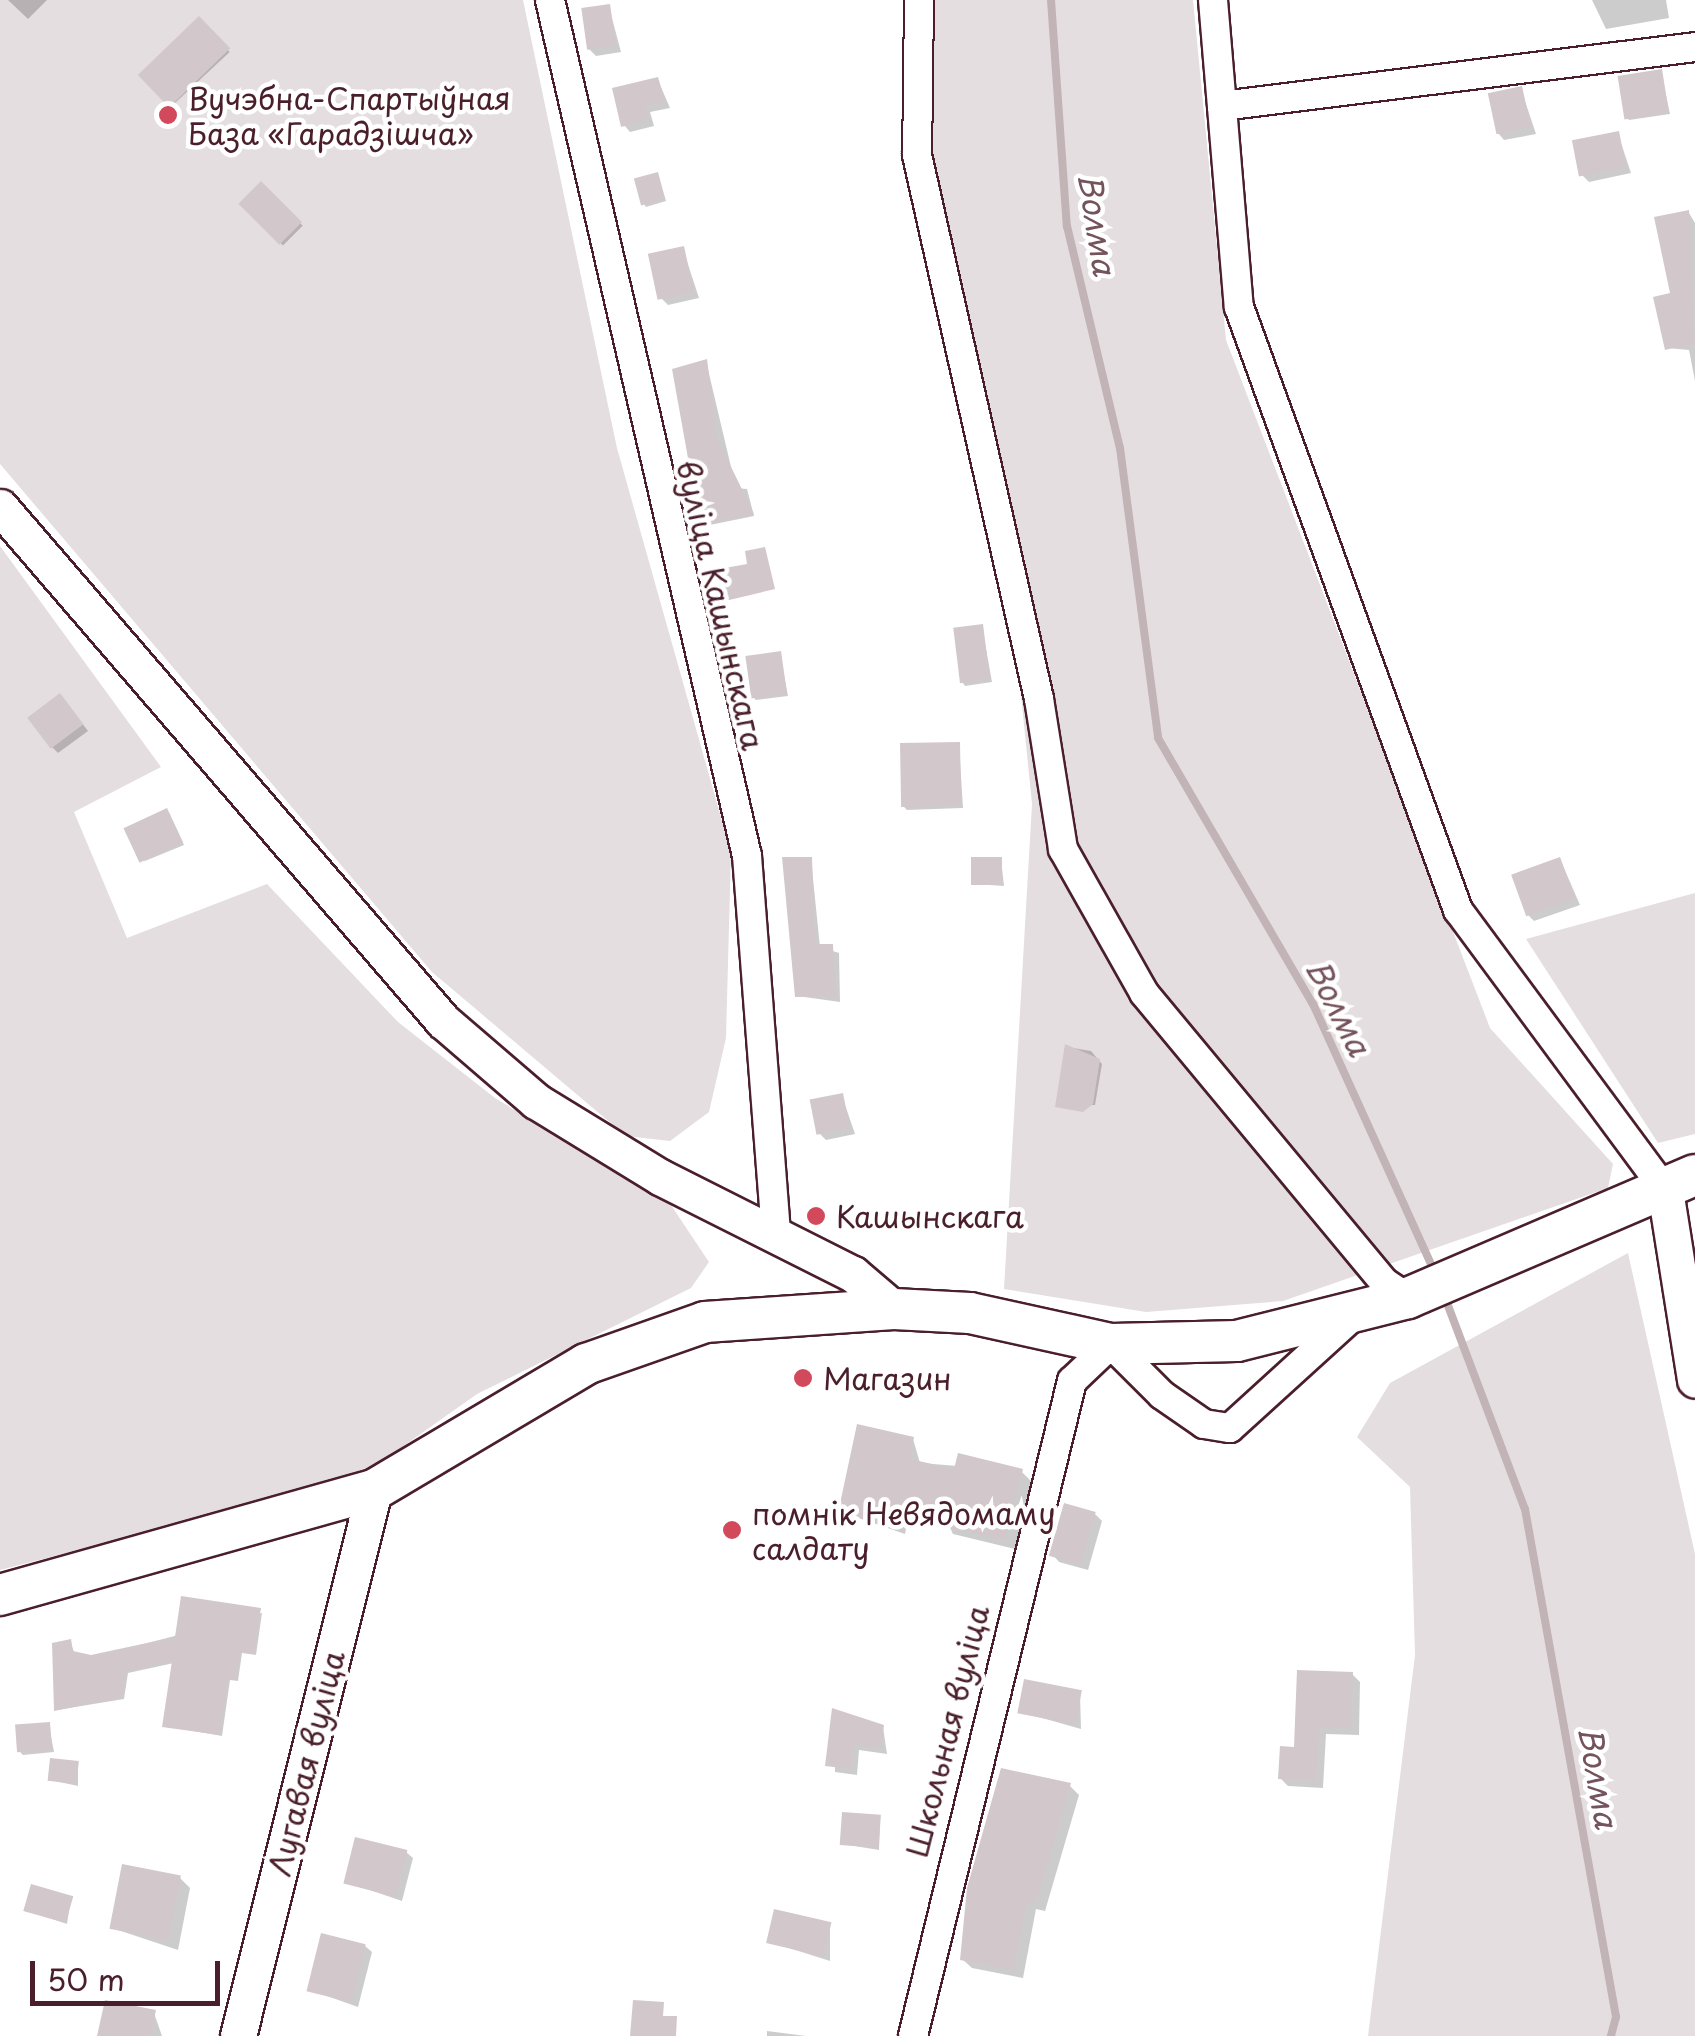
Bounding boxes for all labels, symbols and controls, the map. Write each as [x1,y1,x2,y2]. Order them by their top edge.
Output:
place label: Вучэбна-Спартыўная База «Гарадзішча» [188,80,511,150]
marker: Вучэбна-Спартыўная База «Гарадзішча» [157,104,179,126]
water label: Волма [1071,170,1125,278]
street label: вуліца Кашынскага [670,457,772,753]
water label: Волма [1298,952,1380,1062]
place label: Кашынскага [836,1198,1024,1234]
marker: Кашынскага [805,1205,827,1227]
place label: Магазин [823,1360,952,1396]
marker: Магазин [792,1367,814,1389]
place label: помнік Невядомаму салдату [752,1495,1057,1566]
marker: помнік Невядомаму салдату [721,1519,743,1541]
street label: Школьная вуліца [898,1601,996,1861]
street label: Лугавая вуліца [260,1646,352,1880]
water label: Волма [1571,1723,1627,1831]
scale bar [35,1941,225,2003]
text: 50 m [47,1956,125,2001]

